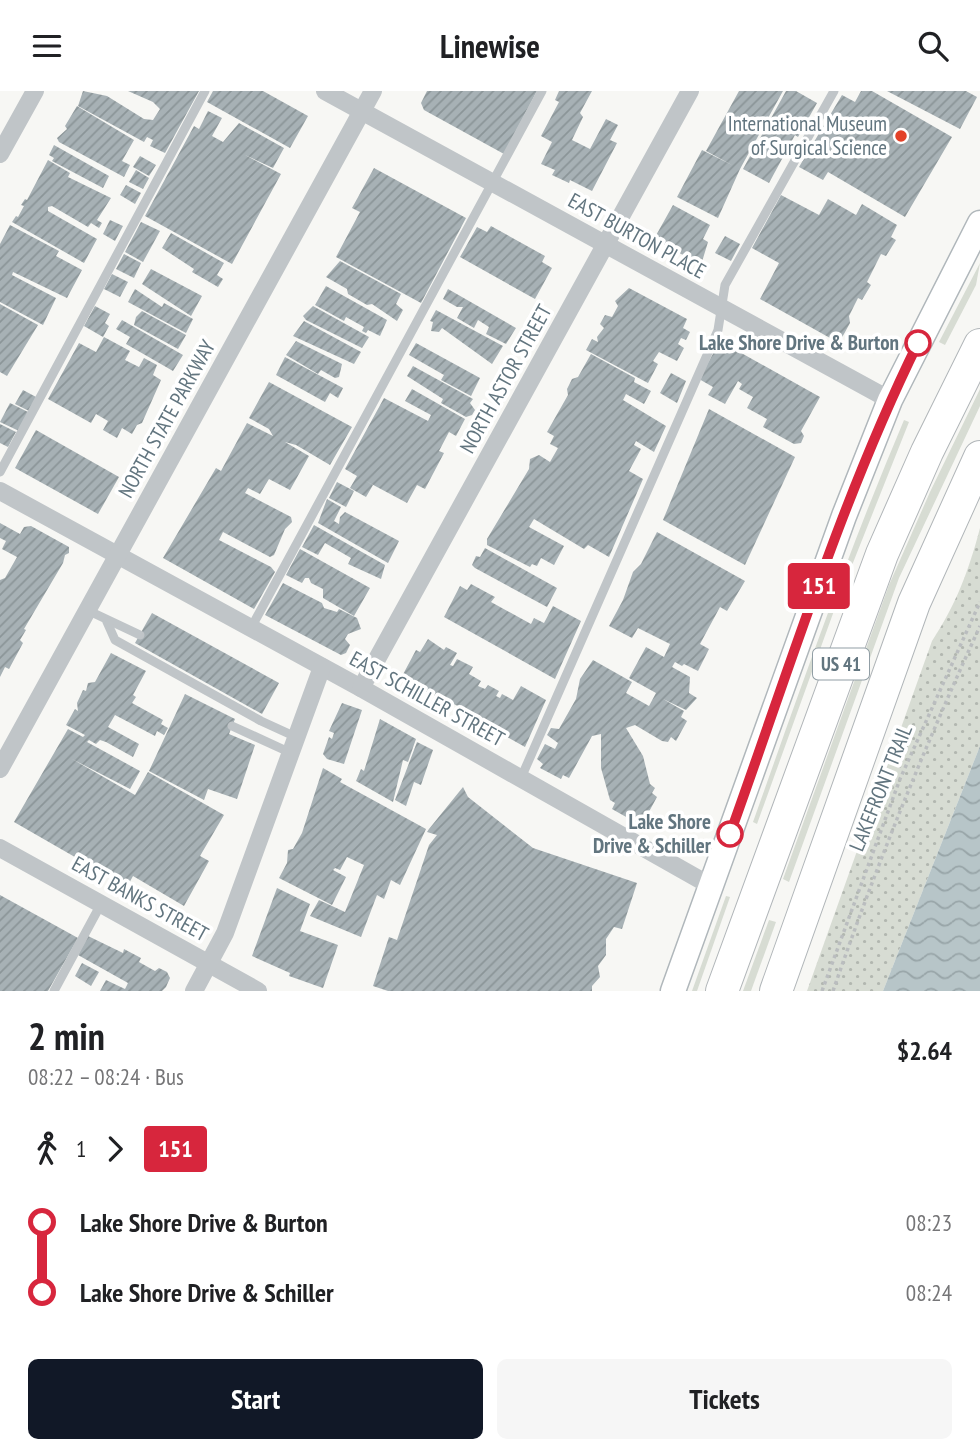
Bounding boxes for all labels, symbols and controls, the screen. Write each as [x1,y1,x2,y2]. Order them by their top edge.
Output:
text: Linewise [440,25,540,67]
icon: menu [28,27,66,65]
icon: search [914,27,952,65]
place label: International Museum of Surgical Science [728,110,887,161]
marker: International Museum of Surgical Science [893,128,909,144]
street label: EAST BURTON PLACE [564,187,711,285]
street label: NORTH ASTOR STREET [454,299,558,458]
place label: Lake Shore Drive & Burton [699,329,899,356]
marker: Lake Shore Drive & Burton [905,330,931,356]
street label: NORTH STATE PARKWAY [112,335,221,502]
line badge: 151 [779,563,859,609]
text: 151 [802,570,836,601]
street label: EAST SCHILLER STREET [345,645,510,753]
road number: US 41 [813,649,869,679]
street label: LAKEFRONT TRAIL [843,720,918,855]
place label: Lake Shore Drive & Schiller [593,808,712,859]
marker: Lake Shore Drive & Schiller [717,821,743,847]
street label: EAST BANKS STREET [67,850,214,947]
text: 2 min [28,1011,105,1060]
text: $2.64 [897,1034,952,1067]
text: 08:22 – 08:24 · Bus [28,1062,184,1091]
icon: walk [28,1130,66,1168]
icon: forward [96,1130,134,1168]
text: 151 [158,1133,193,1164]
text: 1 [76,1134,86,1163]
text: Lake Shore Drive & Burton [80,1206,328,1239]
text: 08:23 [906,1208,952,1237]
text: Lake Shore Drive & Schiller [80,1276,334,1309]
text: 08:24 [906,1278,952,1307]
button: Start [28,1359,483,1439]
button: Tickets [497,1359,952,1439]

